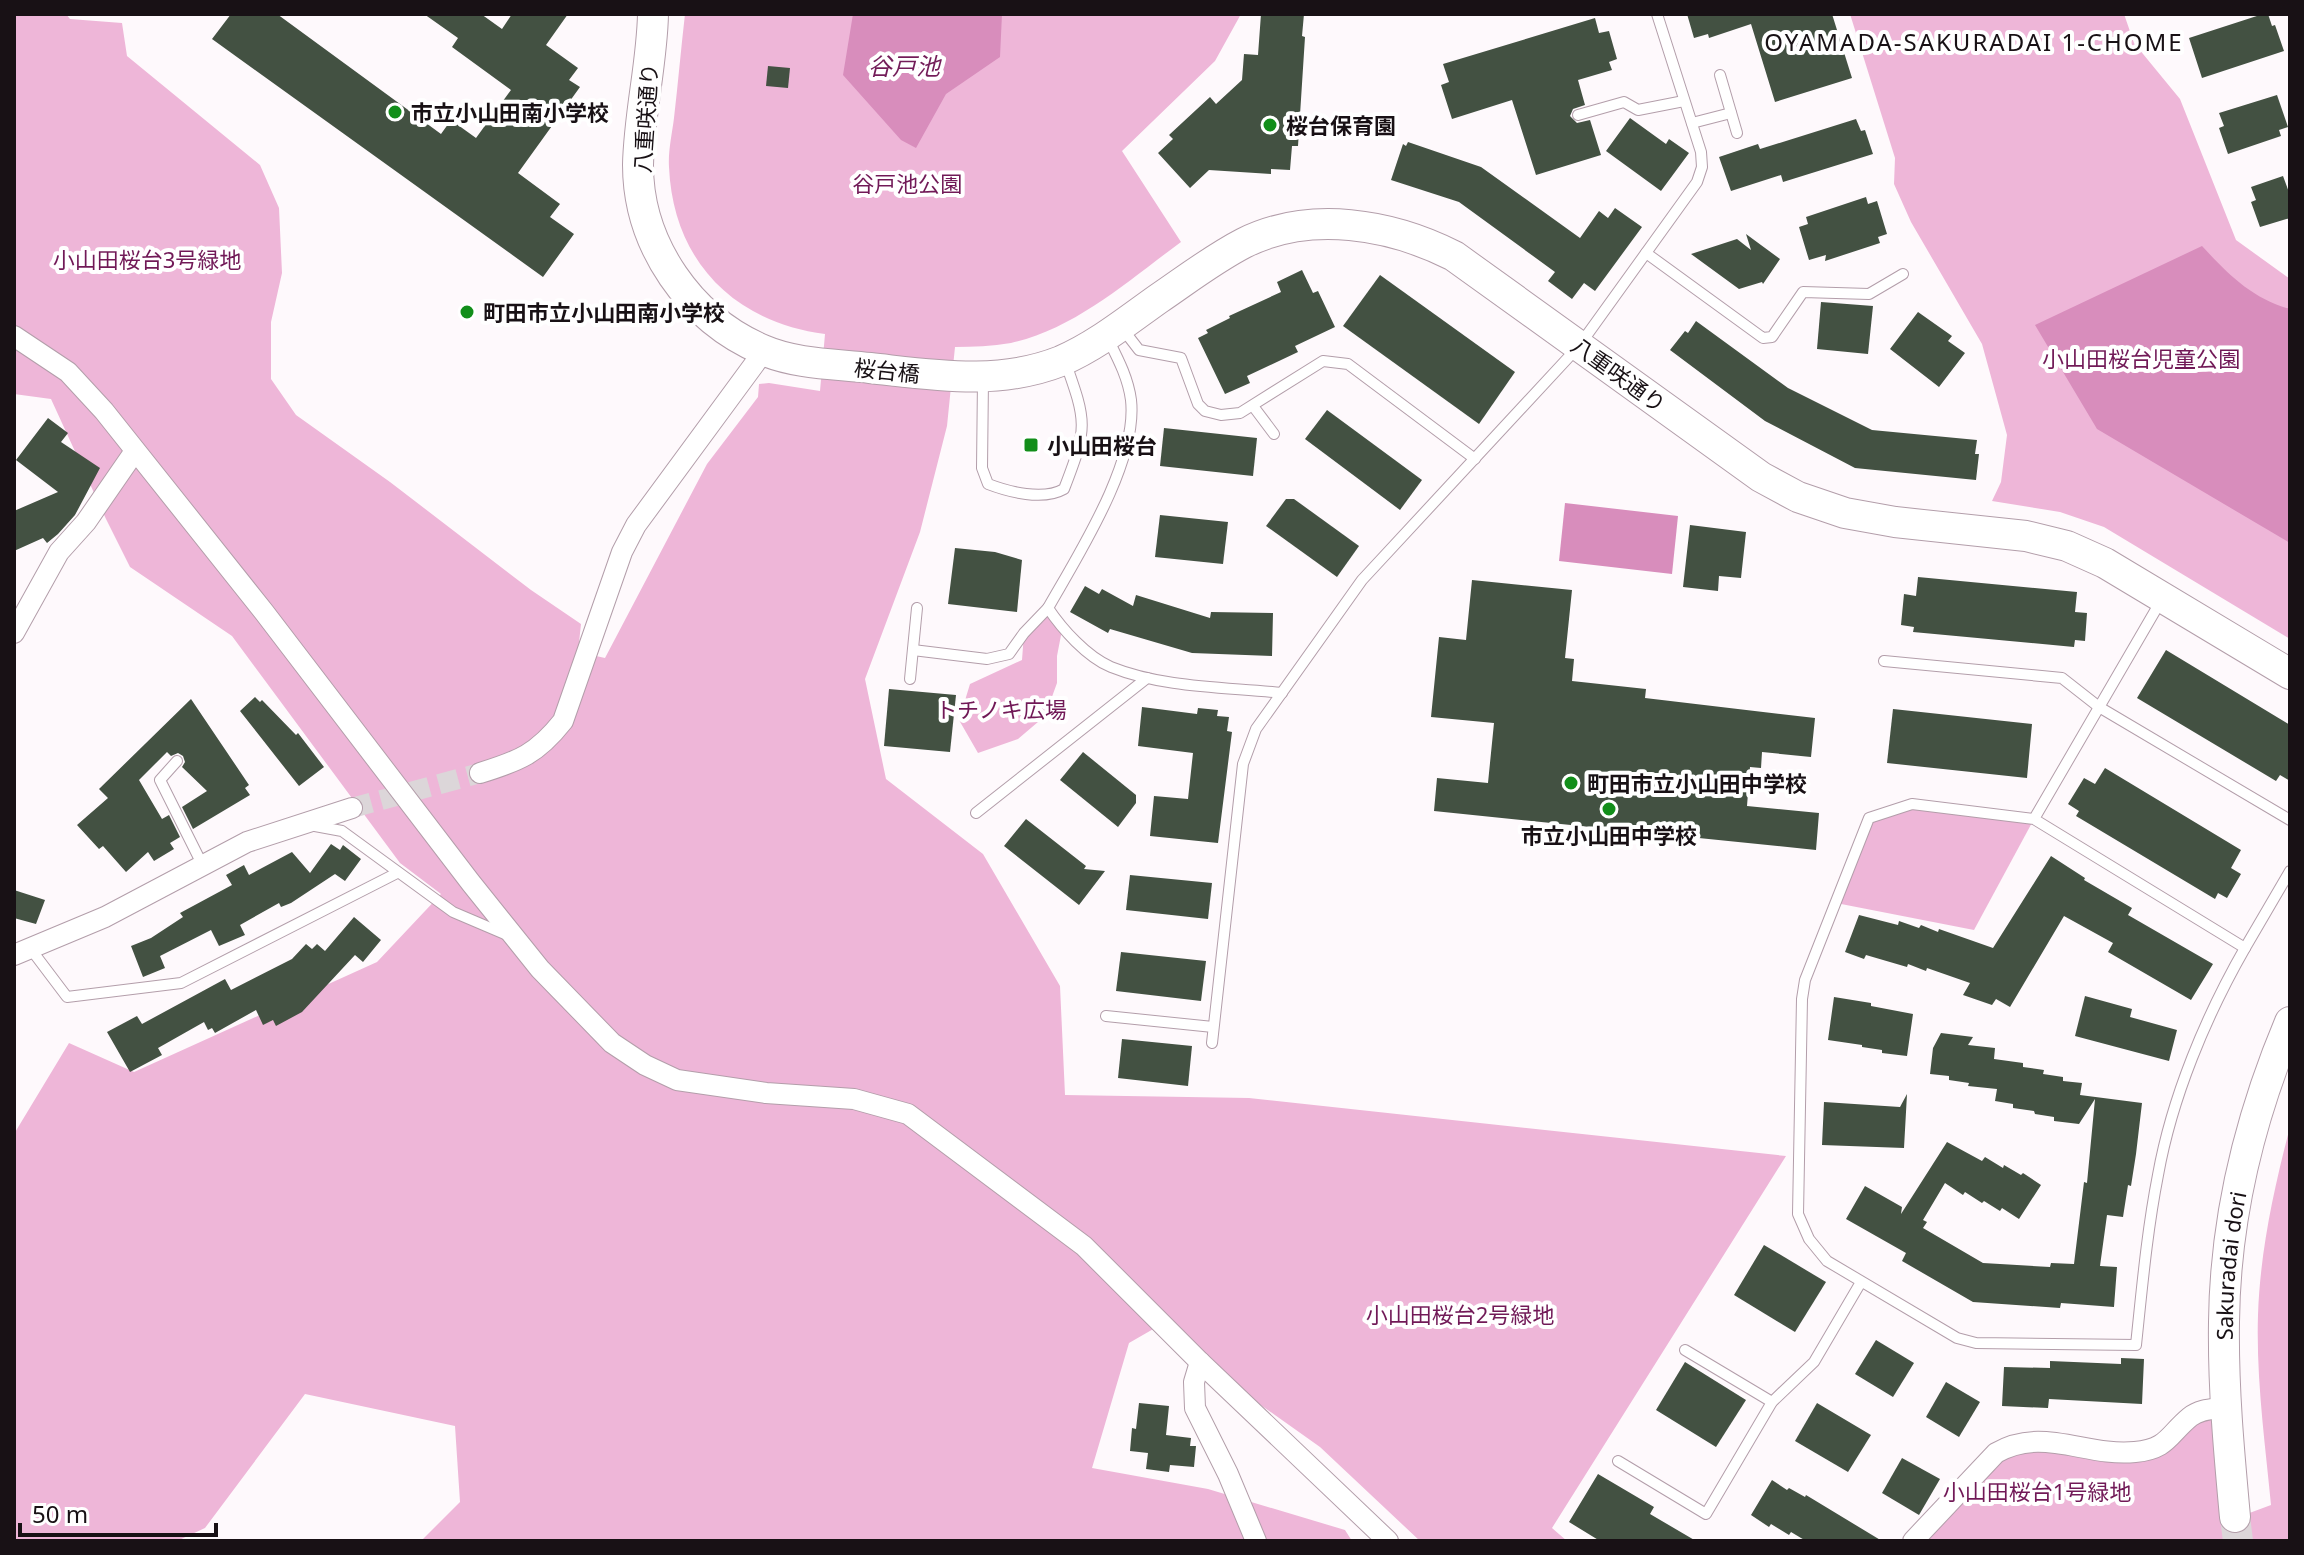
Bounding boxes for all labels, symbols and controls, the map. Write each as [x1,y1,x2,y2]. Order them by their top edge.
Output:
district label: OYAMADA-SAKURADAI 1-CHOME [1764,25,2184,58]
water label: 谷戸池 [868,49,942,82]
street label: 八重咲通り [626,62,664,174]
place label: 市立小山田南小学校 [411,97,609,127]
marker: 市立小山田南小学校 [386,103,404,121]
place label: 桜台保育園 [1286,110,1396,140]
marker: 桜台保育園 [1261,116,1279,134]
park label: 谷戸池公園 [852,168,962,198]
park label: 小山田桜台3号緑地 [53,244,241,274]
place label: 町田市立小山田南小学校 [483,297,725,327]
marker: 町田市立小山田南小学校 [458,303,476,321]
street label: 八重咲通り [1566,330,1672,418]
park label: 小山田桜台児童公園 [2042,343,2240,373]
street label: 桜台橋 [853,352,921,388]
place label: 小山田桜台 [1047,430,1157,460]
marker: 小山田桜台 [1022,436,1040,454]
park label: トチノキ広場 [935,694,1067,724]
place label: 町田市立小山田中学校 [1587,768,1807,798]
marker: 町田市立小山田中学校 [1562,774,1580,792]
marker: 市立小山田中学校 [1600,800,1618,818]
place label: 市立小山田中学校 [1521,820,1697,850]
street label: Sakuradai dori [2209,1189,2252,1340]
park label: 小山田桜台2号緑地 [1366,1299,1554,1329]
park label: 小山田桜台1号緑地 [1943,1476,2131,1506]
scale bar [20,1487,216,1537]
text: 50 m [32,1497,88,1530]

